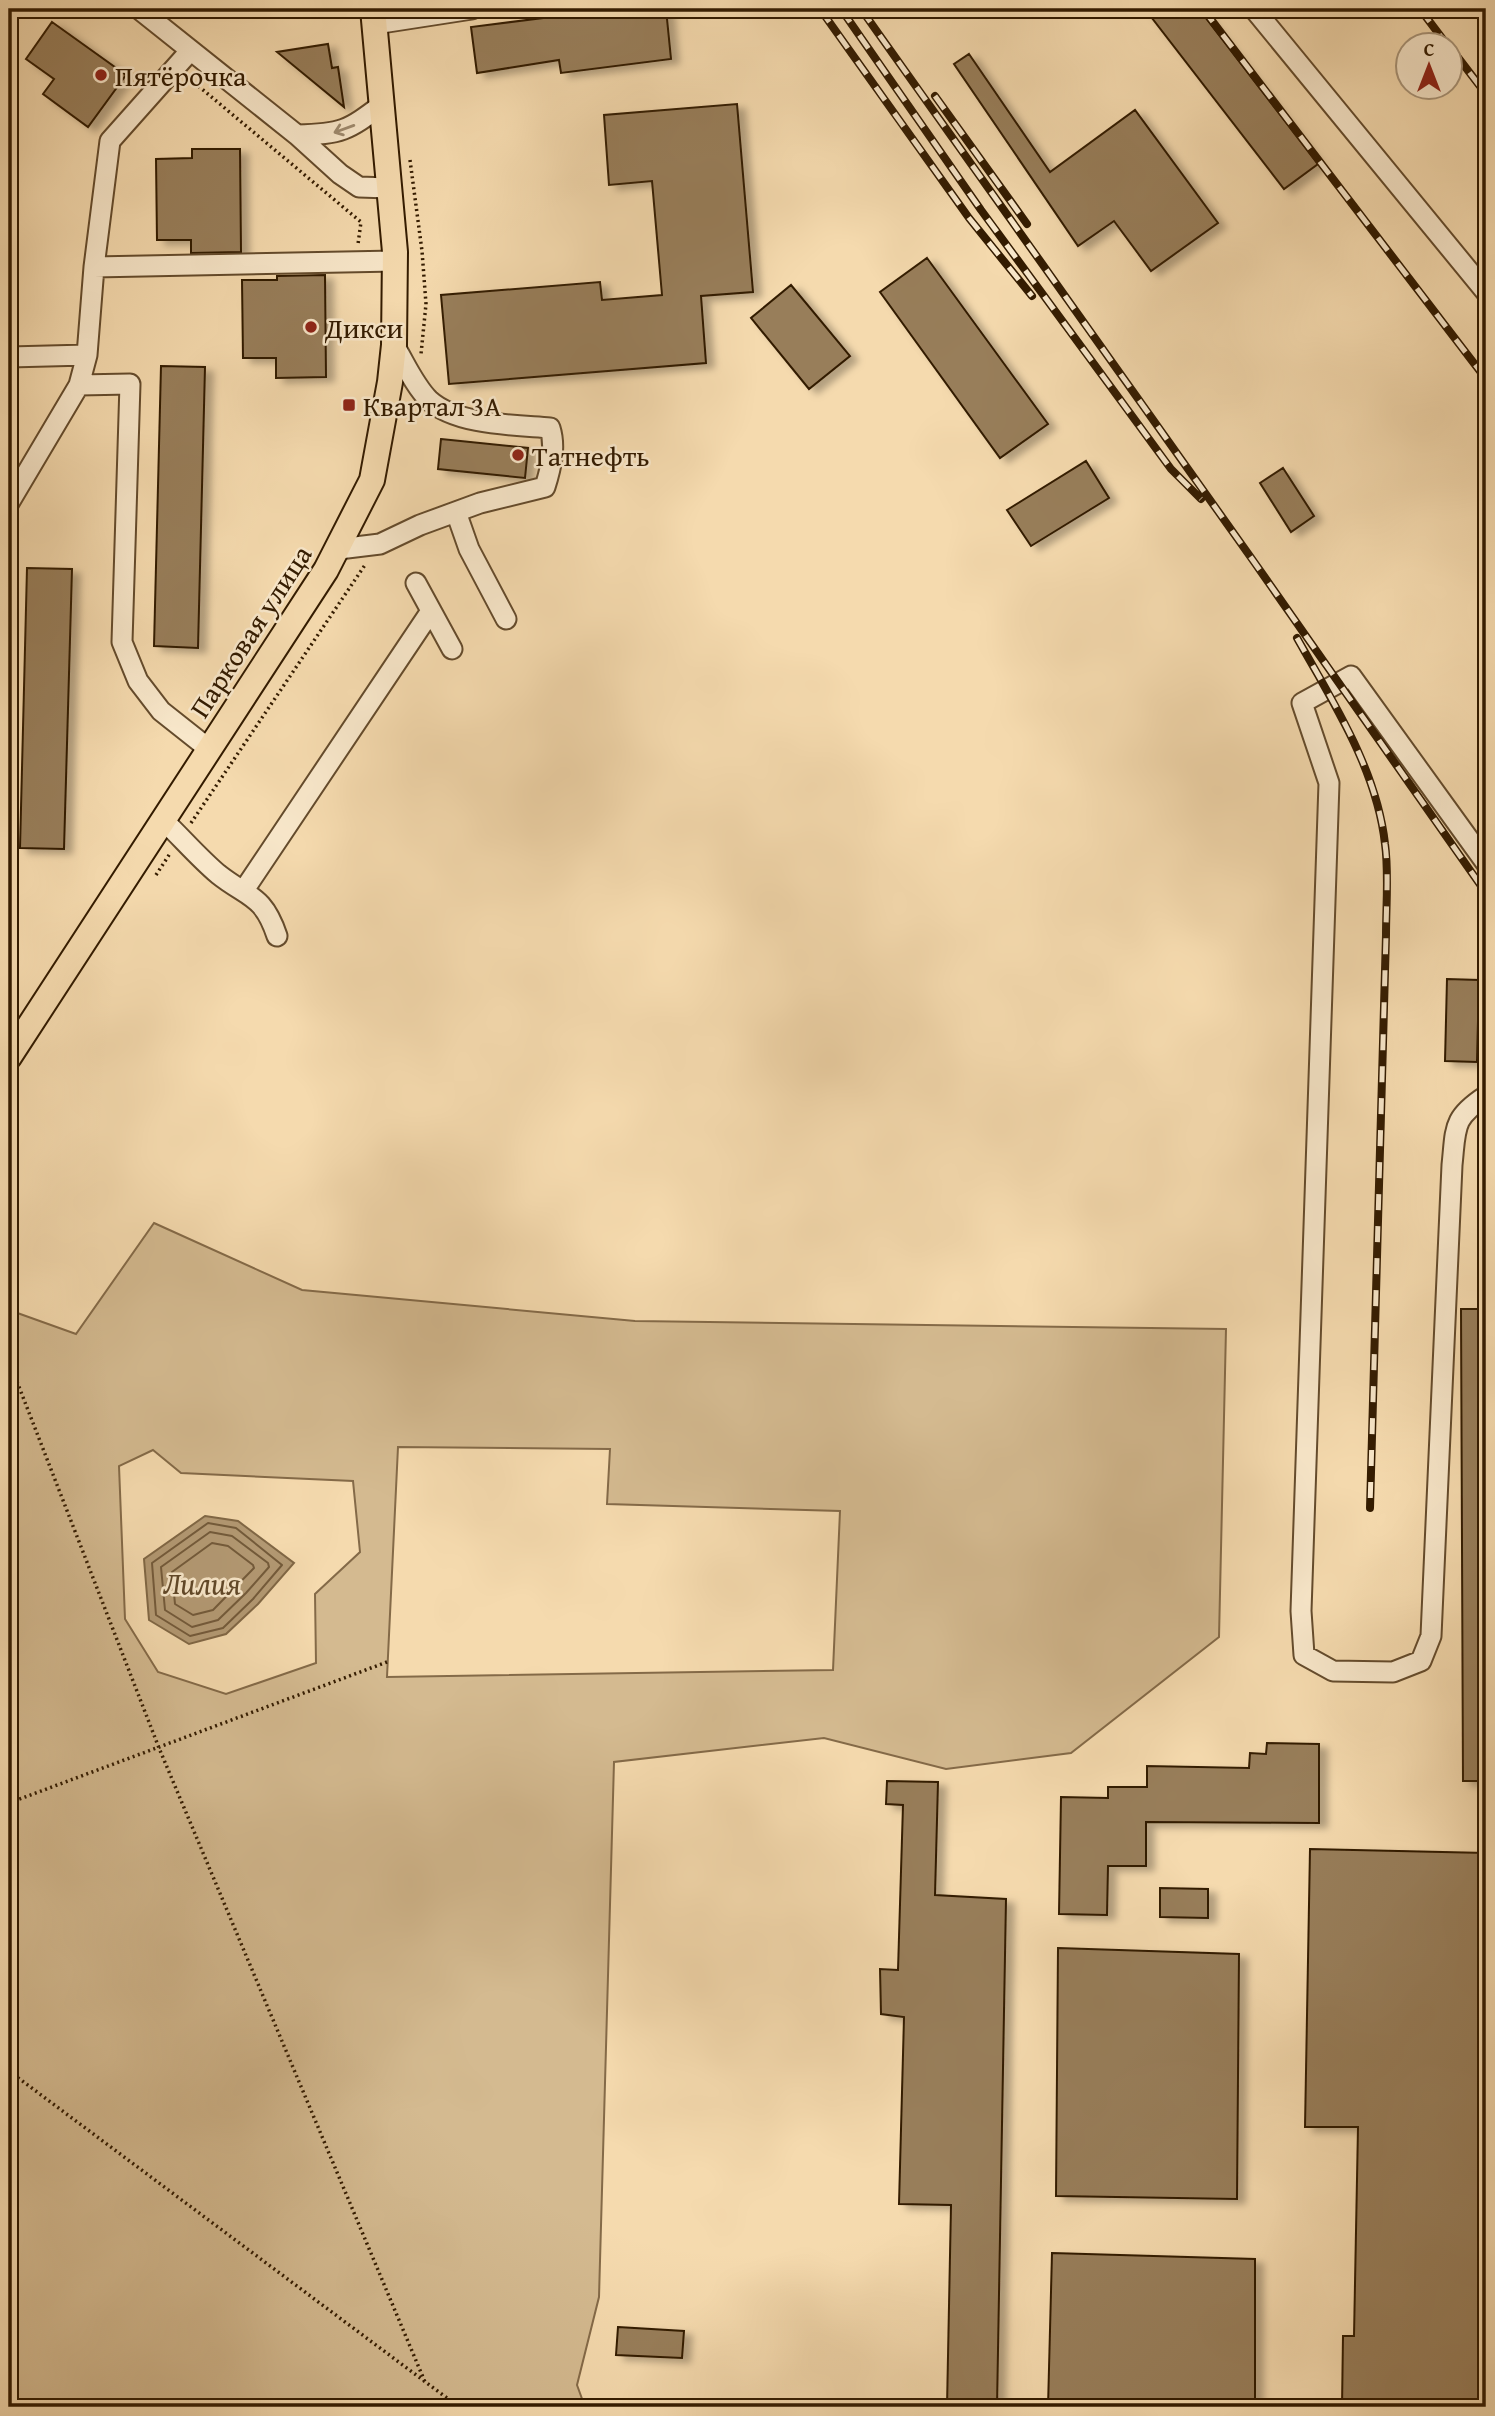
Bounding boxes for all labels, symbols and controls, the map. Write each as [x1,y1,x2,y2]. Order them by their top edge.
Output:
north arrow [1394,32,1464,102]
text: С [1424,35,1435,63]
place label: Пятёрочка [115,55,247,96]
marker: Пятёрочка [93,67,109,83]
one-way arrow [333,124,355,136]
place label: Дикси [324,307,403,348]
marker: Дикси [303,319,319,335]
place label: Квартал 3А [363,385,501,426]
marker: Квартал 3А [341,397,357,413]
place label: Татнефть [532,435,649,476]
marker: Татнефть [510,447,526,463]
street label: Парковая улица [179,536,322,725]
water label: Лилия [163,1561,241,1605]

